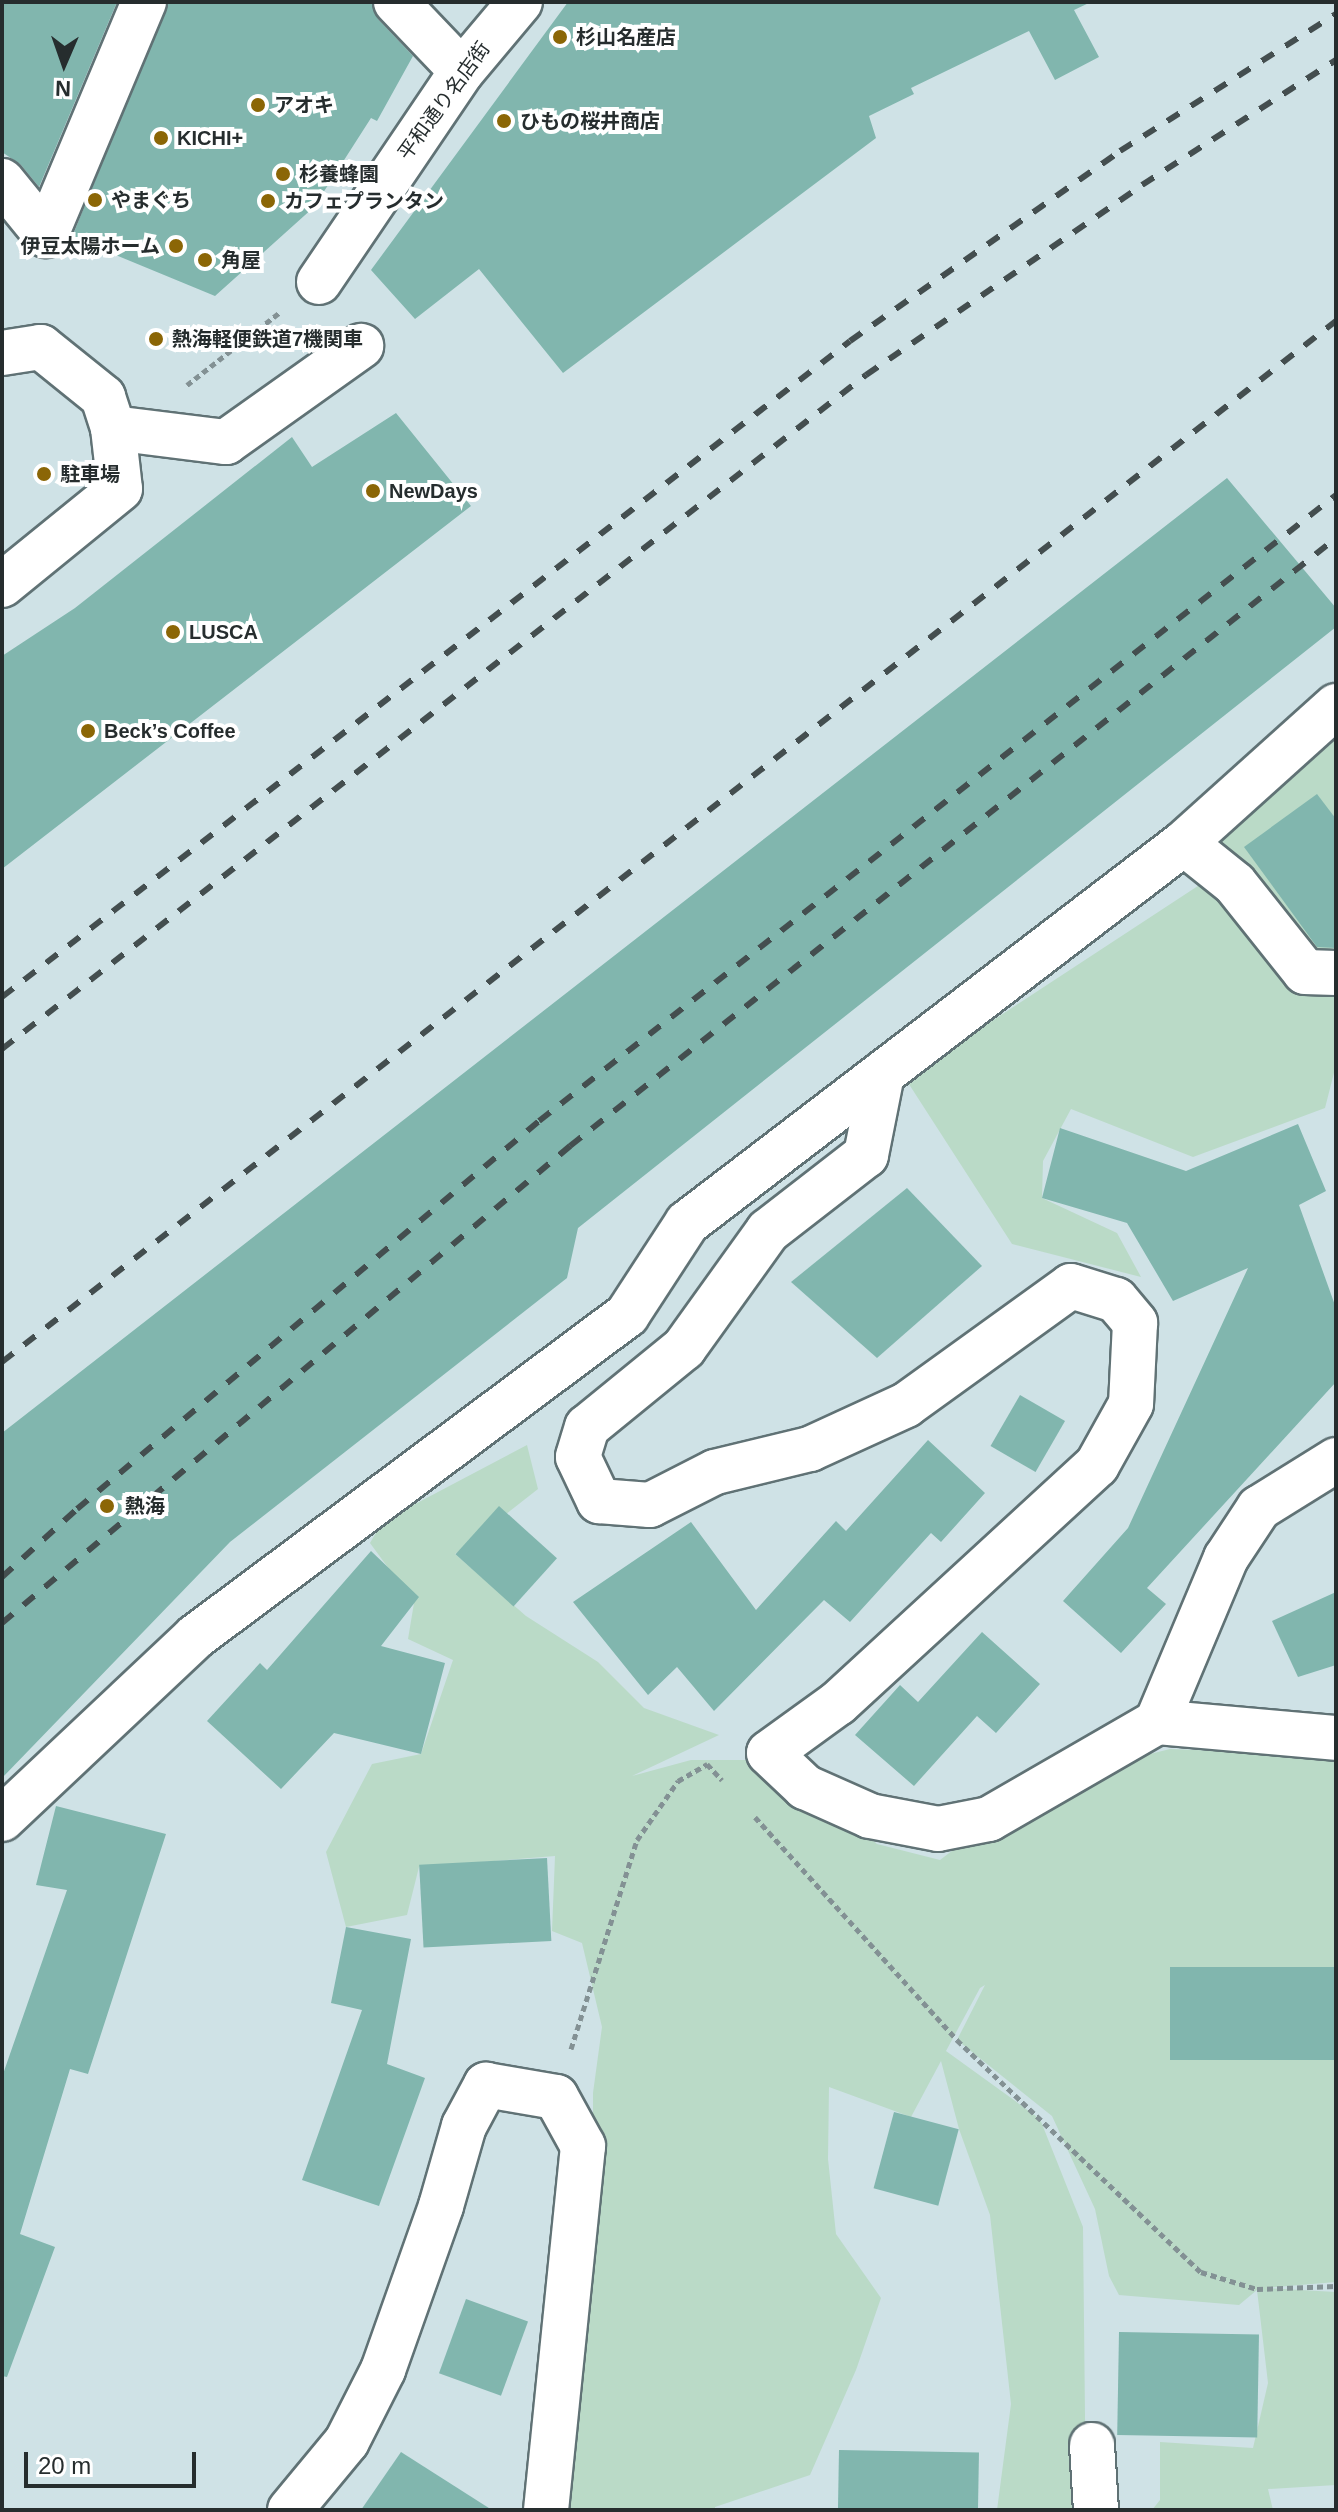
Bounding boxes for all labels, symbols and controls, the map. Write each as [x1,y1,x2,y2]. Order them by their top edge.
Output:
north arrow [24,24,104,104]
place label: 杉山名産店 [576,25,676,49]
marker: 杉山名産店 [551,28,569,46]
street label: 平和通り名店街 [393,37,495,165]
text: N [55,76,72,101]
place label: アオキ [274,93,334,117]
marker: アオキ [249,96,267,114]
place label: ひもの桜井商店 [520,109,660,133]
marker: ひもの桜井商店 [495,112,513,130]
place label: KICHI+ [177,126,243,150]
marker: KICHI+ [152,129,170,147]
place label: 杉養蜂園 [299,162,379,186]
marker: 杉養蜂園 [274,165,292,183]
place label: やまぐち [111,188,191,212]
place label: カフェプランタン [284,189,444,213]
marker: やまぐち [86,191,104,209]
marker: カフェプランタン [259,192,277,210]
place label: 伊豆太陽ホーム [20,234,160,258]
marker: 伊豆太陽ホーム [167,237,185,255]
place label: 角屋 [221,248,261,272]
marker: 角屋 [196,251,214,269]
place label: 熱海軽便鉄道7機関車 [172,327,363,351]
marker: 熱海軽便鉄道7機関車 [147,330,165,348]
place label: 駐車場 [60,462,120,486]
marker: 駐車場 [35,465,53,483]
place label: NewDays [389,479,478,503]
marker: NewDays [364,482,382,500]
place label: LUSCA [189,620,258,644]
marker: LUSCA [164,623,182,641]
place label: Beck’s Coffee [104,719,236,743]
marker: Beck’s Coffee [79,722,97,740]
place label: 熱海 [125,1494,165,1518]
marker: 熱海 [96,1495,118,1517]
scale bar [28,2436,200,2486]
text: 20 m [38,2452,91,2479]

